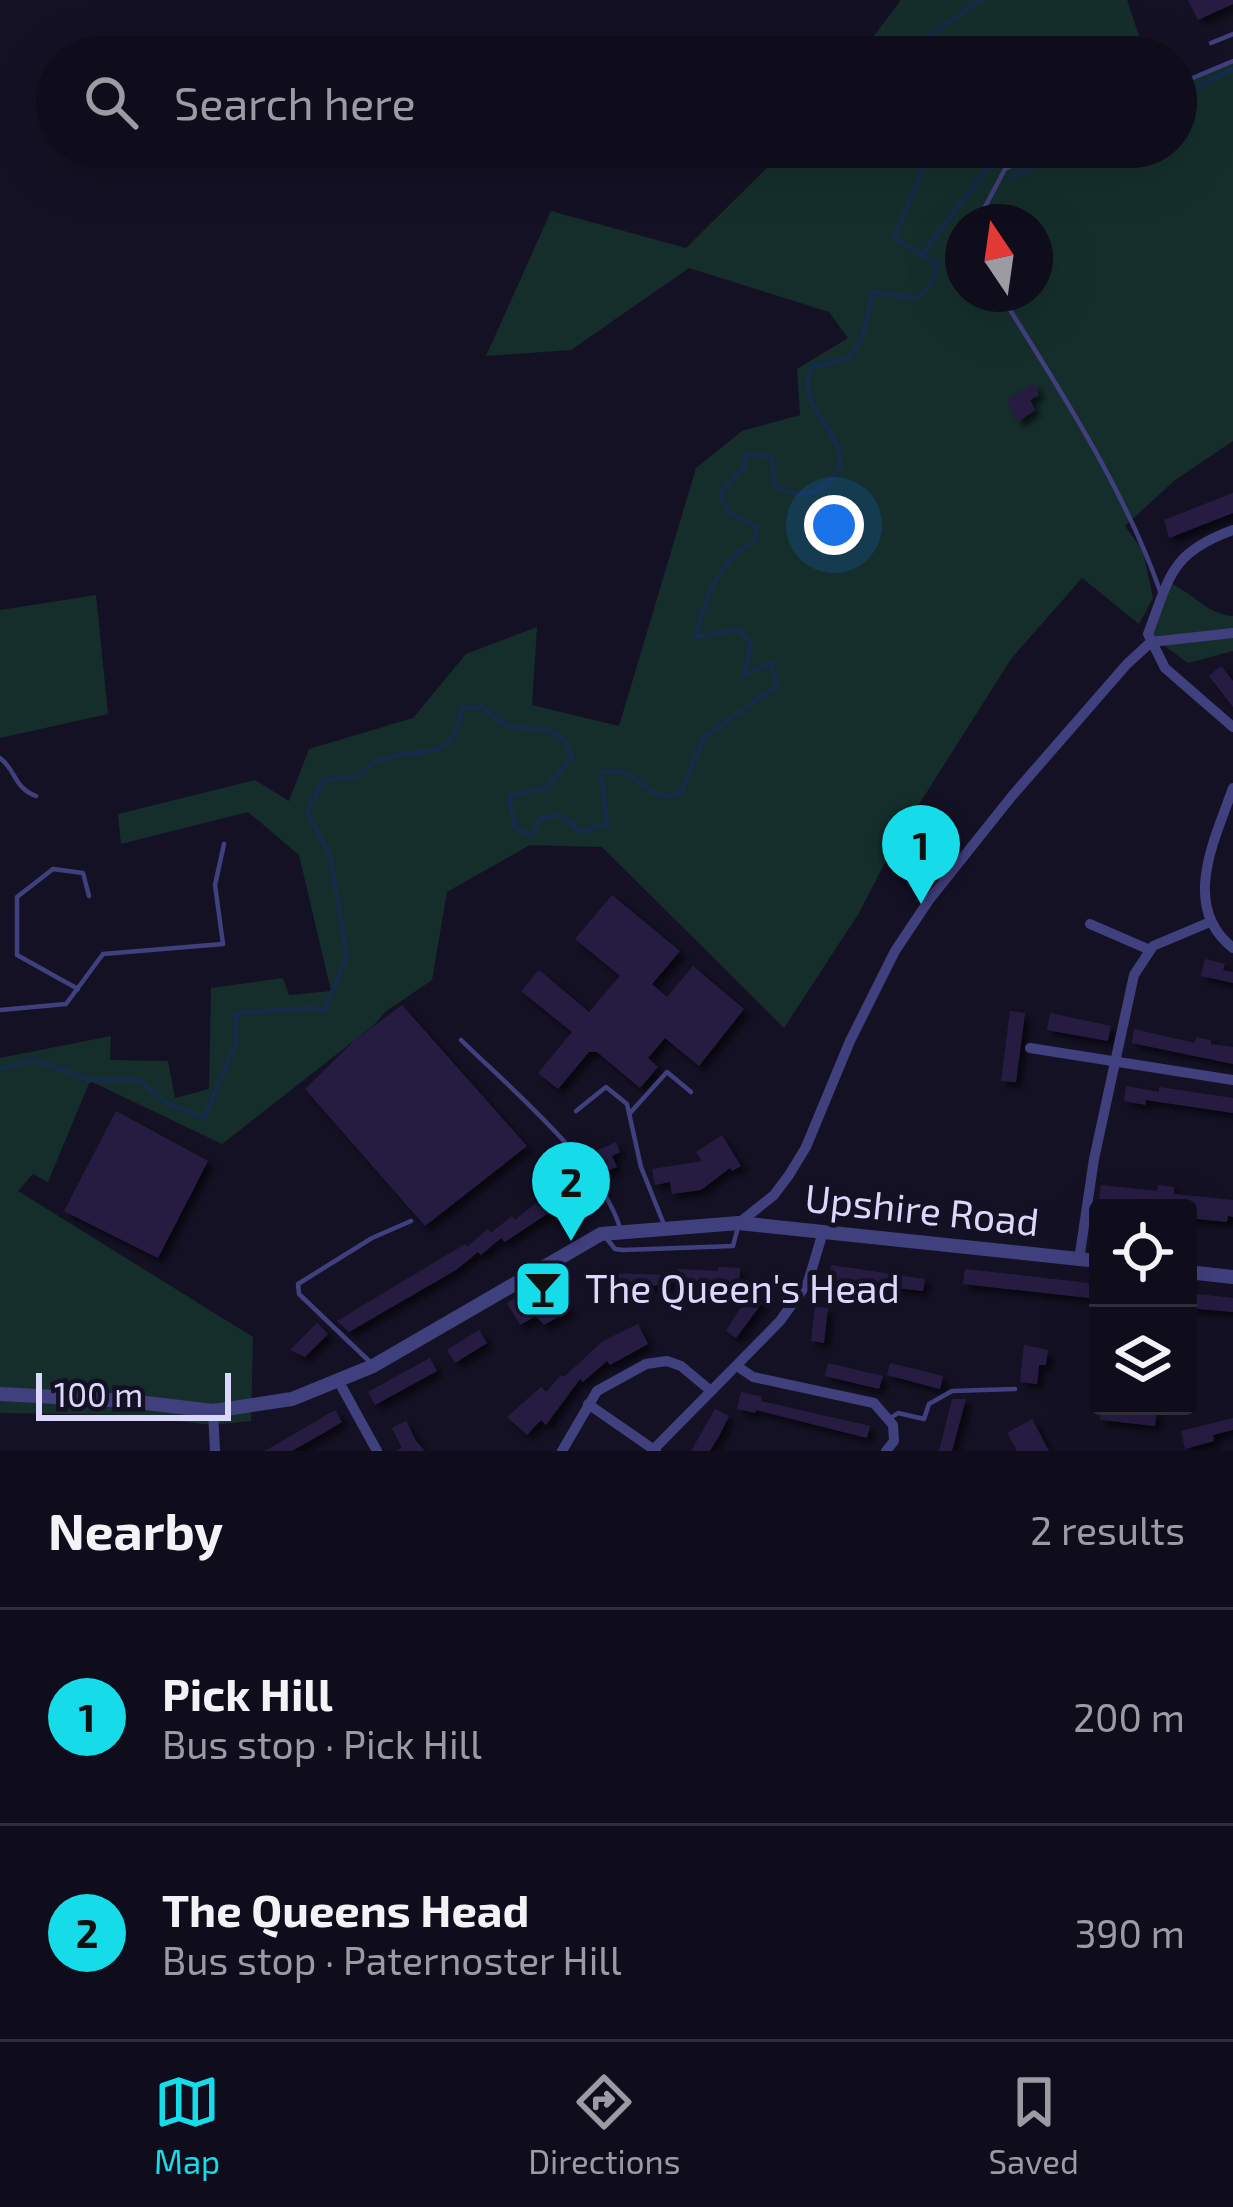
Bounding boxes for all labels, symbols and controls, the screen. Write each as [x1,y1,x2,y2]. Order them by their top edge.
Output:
search box [36,36,1197,168]
icon: search [78,69,144,135]
text: Search here [174,75,416,129]
north arrow [945,204,1053,312]
your location [804,495,864,555]
pin: 1 [882,805,960,904]
pin: 2 [532,1142,610,1241]
street label: Upshire Road [803,1173,1042,1244]
map controls [1089,1199,1197,1415]
button: locate [1089,1199,1197,1307]
bar icon: The Queen's Head [512,1258,574,1320]
place label: The Queen's Head [585,1264,900,1311]
button: layers [1089,1307,1197,1415]
scale bar [36,1367,231,1420]
text: 100 m [54,1374,143,1414]
text: Nearby [48,1499,223,1560]
text: 2 results [1030,1506,1185,1553]
text: Pick Hill [162,1666,333,1720]
text: 1 [79,1693,95,1740]
text: 200 m [1073,1693,1185,1740]
text: Bus stop · Pick Hill [162,1720,482,1767]
text: The Queens Head [162,1882,529,1936]
text: 2 [76,1909,98,1956]
text: 390 m [1075,1909,1185,1956]
text: Bus stop · Paternoster Hill [162,1936,622,1983]
tab: Map [154,2069,220,2181]
tab: Directions [528,2069,680,2181]
tab: Saved [988,2069,1079,2181]

